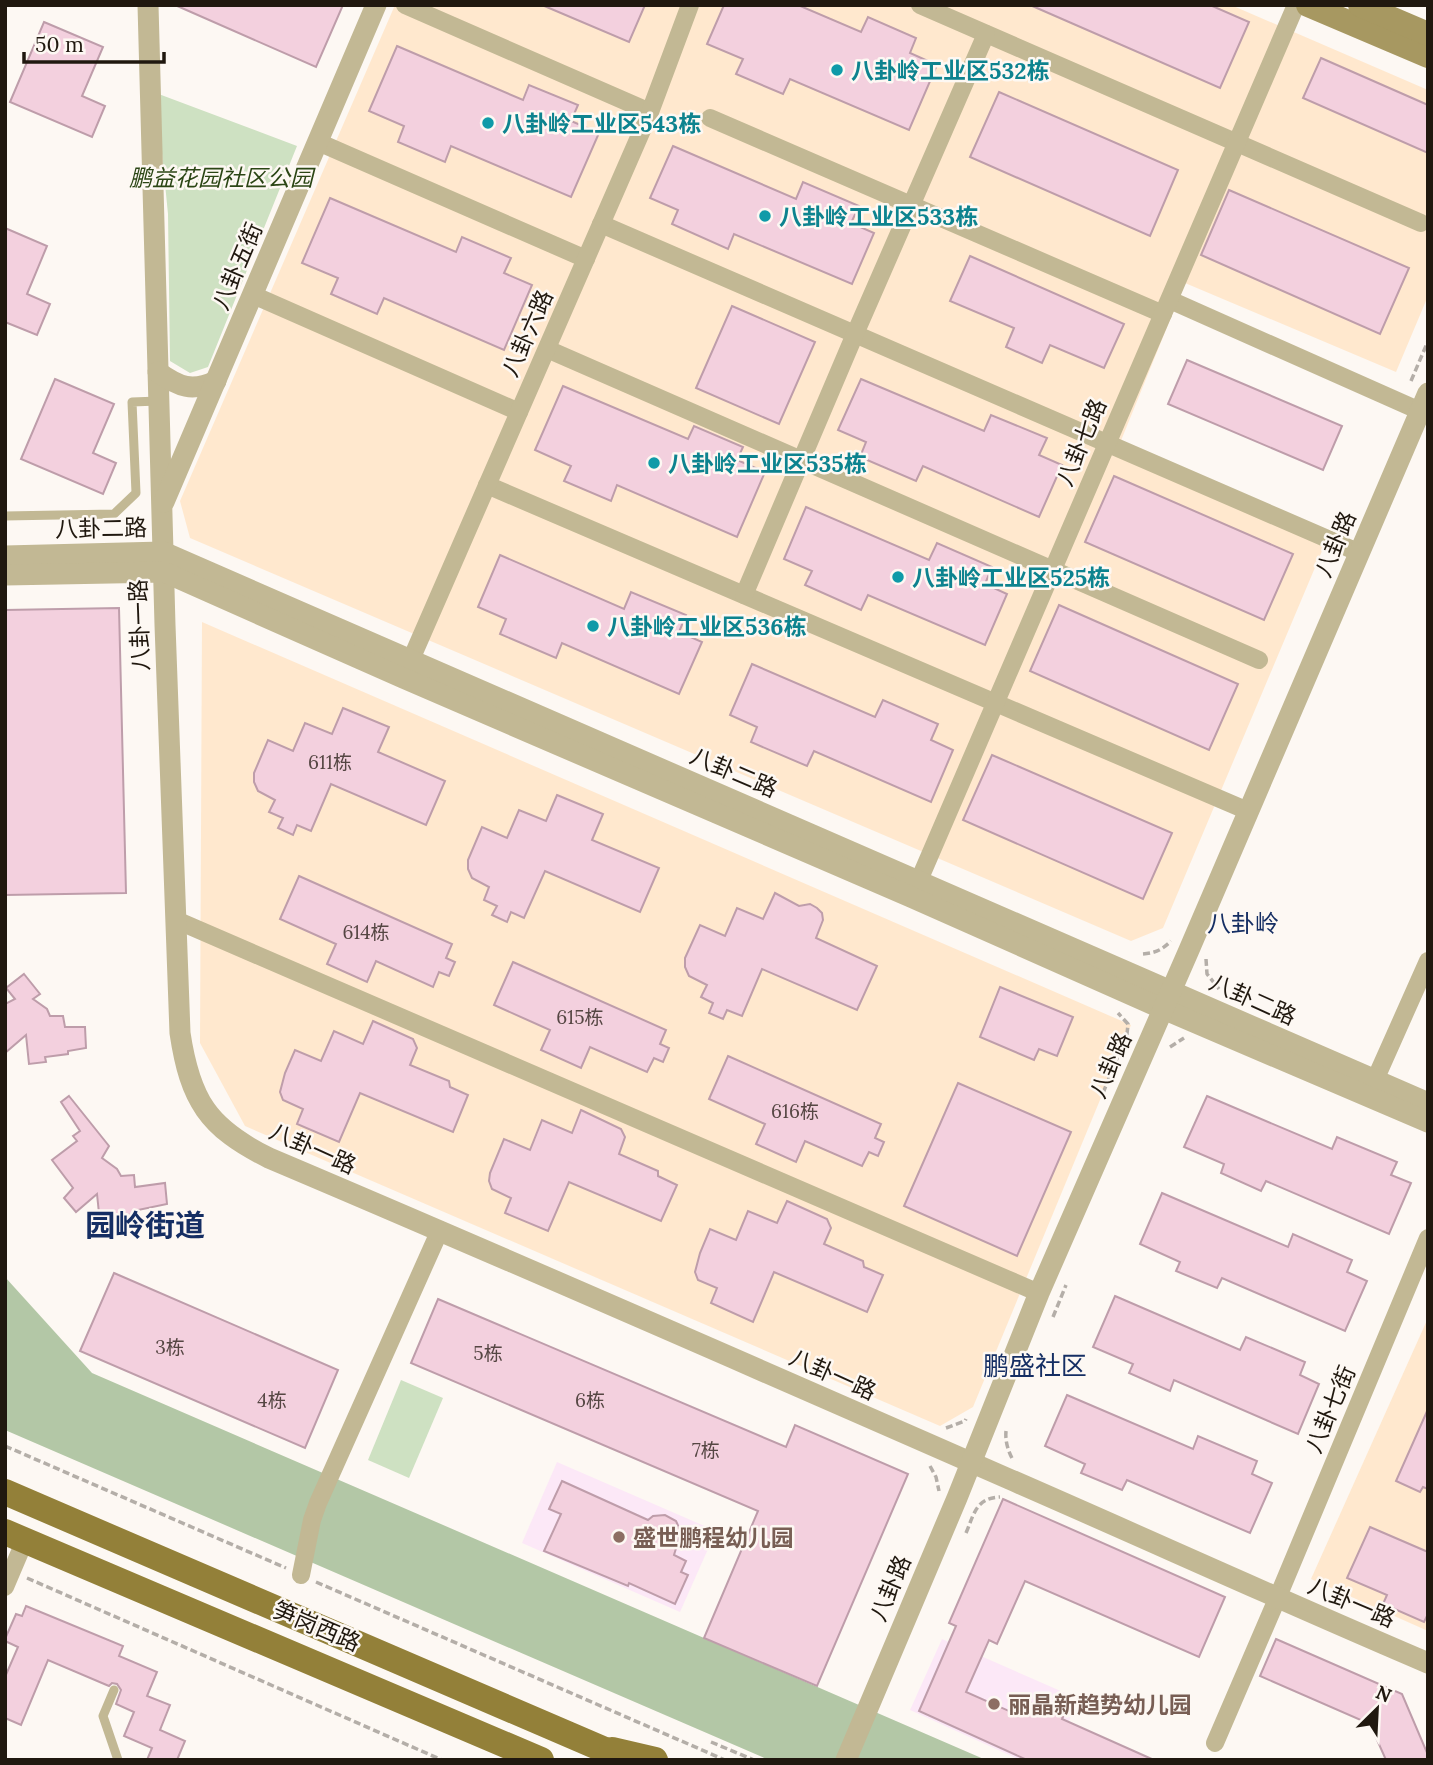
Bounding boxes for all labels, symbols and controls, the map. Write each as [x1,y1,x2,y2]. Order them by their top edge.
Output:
scale bar [24,21,164,65]
text: 50 m [35,31,84,58]
place label: 八卦岭工业区532栋 [851,56,1050,85]
marker: 八卦岭工业区532栋 [829,62,845,78]
place label: 八卦岭工业区543栋 [502,109,701,138]
marker: 八卦岭工业区543栋 [480,115,496,131]
park label: 鹏益花园社区公园 [129,163,316,192]
place label: 八卦岭工业区533栋 [779,202,978,231]
marker: 八卦岭工业区533栋 [757,208,773,224]
street label: 八卦五街 [206,218,268,314]
street label: 八卦六路 [495,285,559,381]
street label: 八卦七路 [1050,394,1112,490]
place label: 八卦岭工业区535栋 [668,449,867,478]
marker: 八卦岭工业区535栋 [646,455,662,471]
street label: 八卦路 [1308,507,1362,581]
street label: 八卦二路 [55,513,147,543]
place label: 八卦岭工业区525栋 [912,563,1110,592]
marker: 八卦岭工业区525栋 [890,569,906,585]
street label: 八卦一路 [123,579,155,671]
place label: 八卦岭工业区536栋 [607,612,807,641]
marker: 八卦岭工业区536栋 [585,618,601,634]
street label: 八卦二路 [686,741,782,803]
house number: 611栋 [308,750,352,774]
district label: 八卦岭 [1207,908,1279,939]
house number: 614栋 [342,920,390,944]
street label: 八卦二路 [1205,967,1301,1031]
house number: 615栋 [556,1005,604,1029]
street label: 八卦路 [1083,1028,1137,1102]
house number: 616栋 [771,1099,819,1123]
street label: 八卦一路 [265,1116,361,1180]
district label: 园岭街道 [85,1206,205,1244]
house number: 3栋 [155,1335,185,1359]
house number: 5栋 [473,1341,503,1365]
street label: 八卦一路 [785,1342,881,1406]
district label: 鹏盛社区 [983,1349,1087,1382]
street label: 八卦七街 [1299,1361,1361,1457]
house number: 4栋 [257,1388,287,1412]
house number: 6栋 [575,1388,605,1412]
house number: 7栋 [692,1438,720,1462]
place label: 盛世鹏程幼儿园 [633,1523,794,1552]
marker: 盛世鹏程幼儿园 [611,1529,627,1545]
street label: 八卦路 [863,1551,917,1625]
street label: 八卦一路 [1304,1571,1400,1633]
street label: 笋岗西路 [269,1595,365,1657]
north arrow [1342,1674,1412,1744]
text: N [1372,1680,1396,1708]
place label: 丽晶新趋势幼儿园 [1008,1690,1192,1719]
marker: 丽晶新趋势幼儿园 [986,1696,1002,1712]

